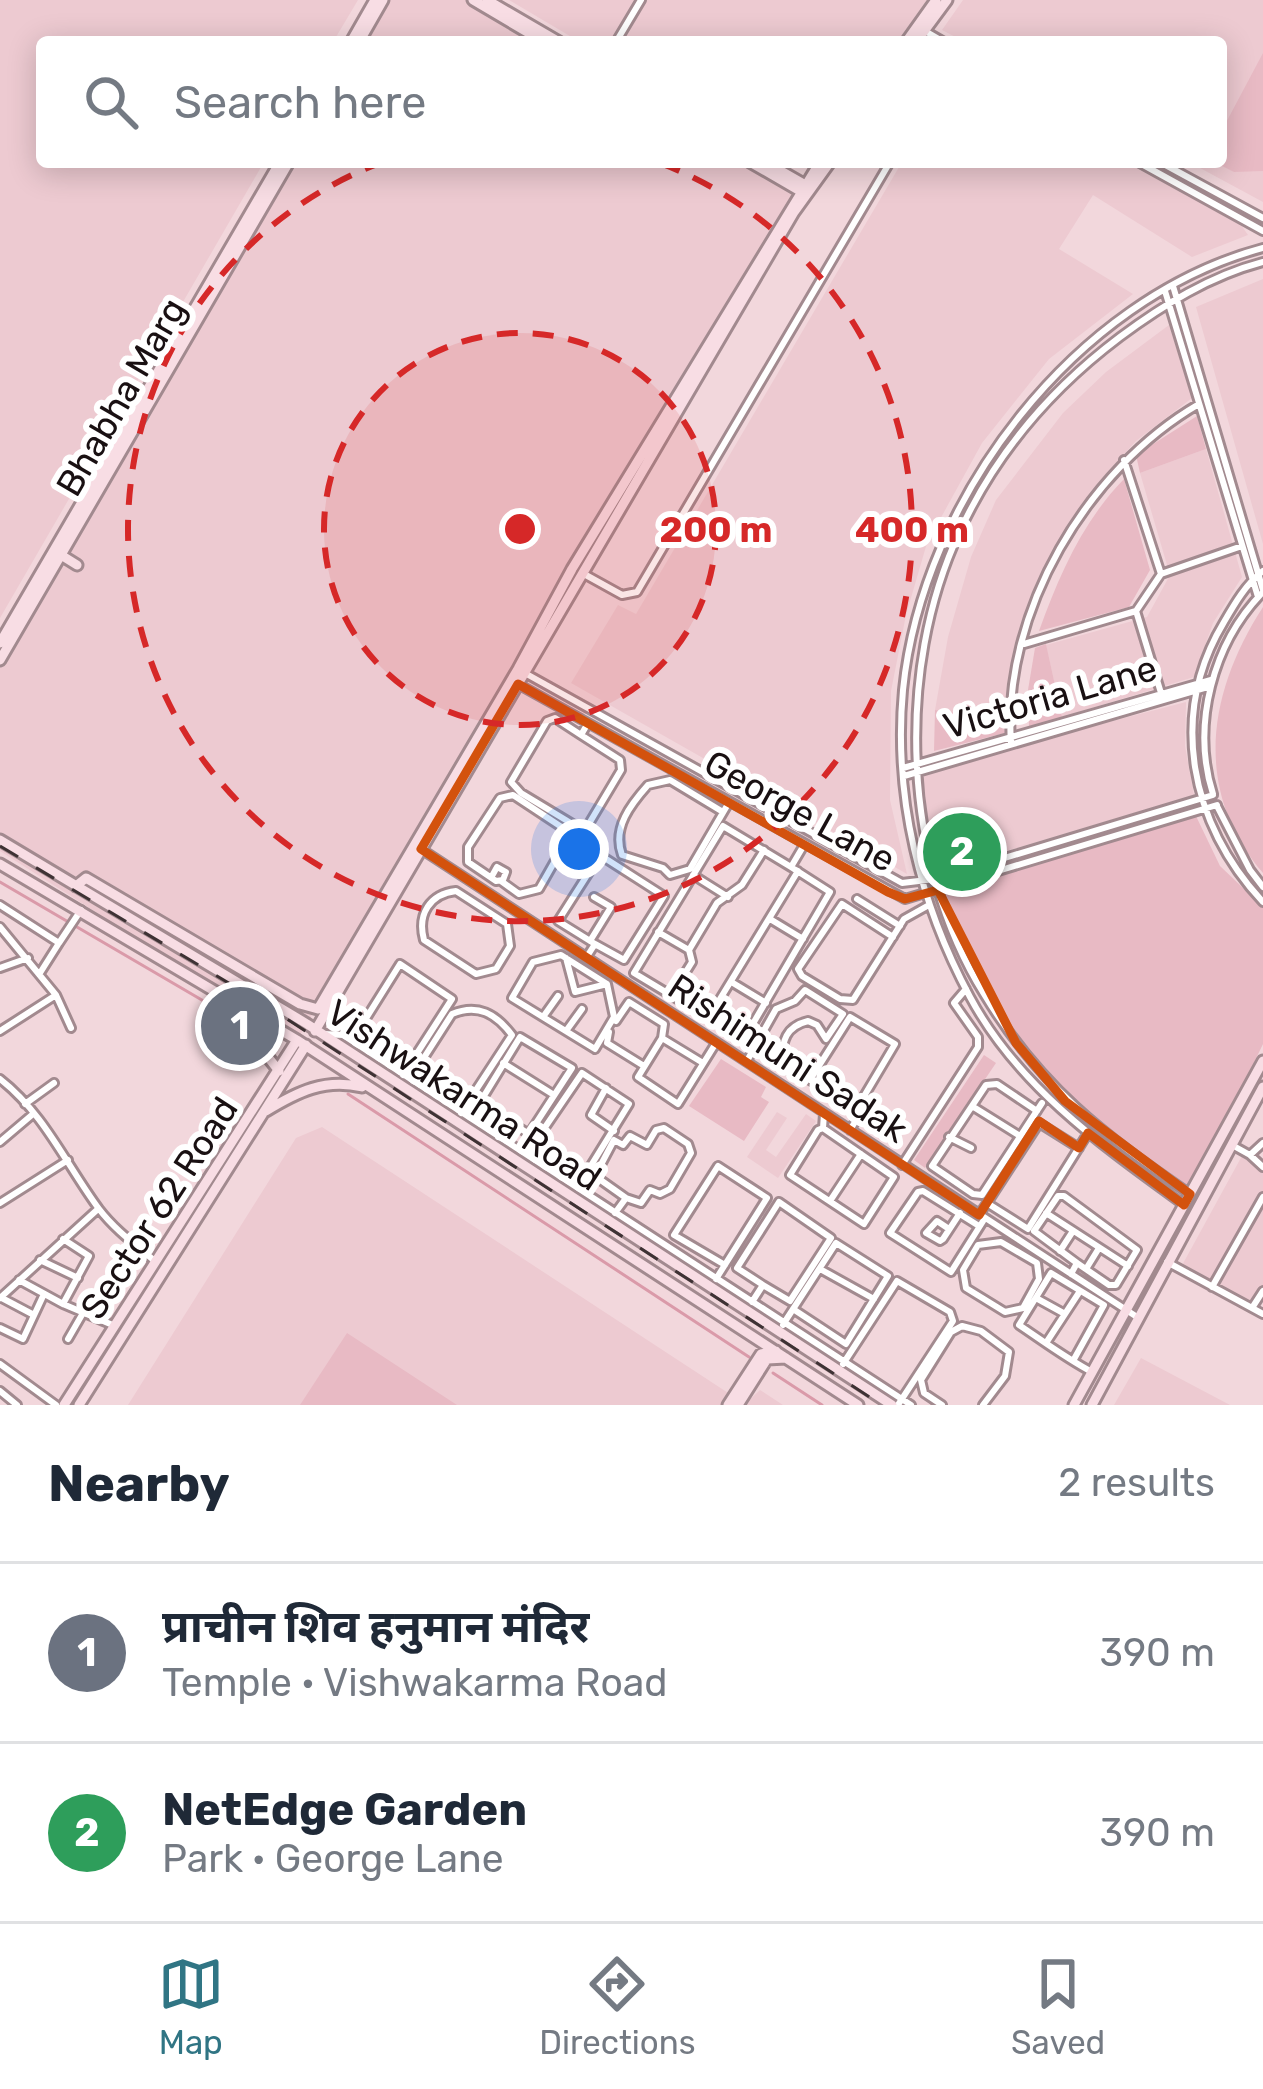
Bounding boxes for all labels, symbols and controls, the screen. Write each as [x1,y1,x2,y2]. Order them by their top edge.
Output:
search box [36,36,1227,168]
icon: search [78,69,144,135]
text: Search here [174,76,426,129]
street label: Bhabha Marg [47,290,195,504]
centre of rings [499,508,541,550]
text: 200 m [659,508,773,551]
text: 400 m [855,508,969,551]
street label: Victoria Lane [938,646,1162,748]
street label: George Lane [697,741,903,881]
pin: 2 [923,807,1001,897]
your location [549,819,609,879]
street label: Rishimuni Sadak [660,965,916,1152]
pin: 1 [201,981,279,1071]
street label: Vishwakarma Road [319,990,609,1200]
street label: Sector 62 Road [71,1089,247,1327]
text: Nearby [48,1453,230,1514]
text: 2 results [1058,1460,1215,1506]
text: प्राचीन शिव हनुमान मंदिर [162,1600,589,1653]
text: 1 [77,1630,97,1676]
text: 390 m [1099,1630,1215,1676]
text: Temple · Vishwakarma Road [162,1660,668,1706]
text: NetEdge Garden [162,1783,527,1836]
text: 2 [74,1810,100,1856]
text: 390 m [1099,1810,1215,1856]
text: Park · George Lane [162,1836,504,1882]
tab: Map [158,1951,224,2062]
tab: Directions [539,1951,696,2062]
tab: Saved [1011,1951,1105,2062]

